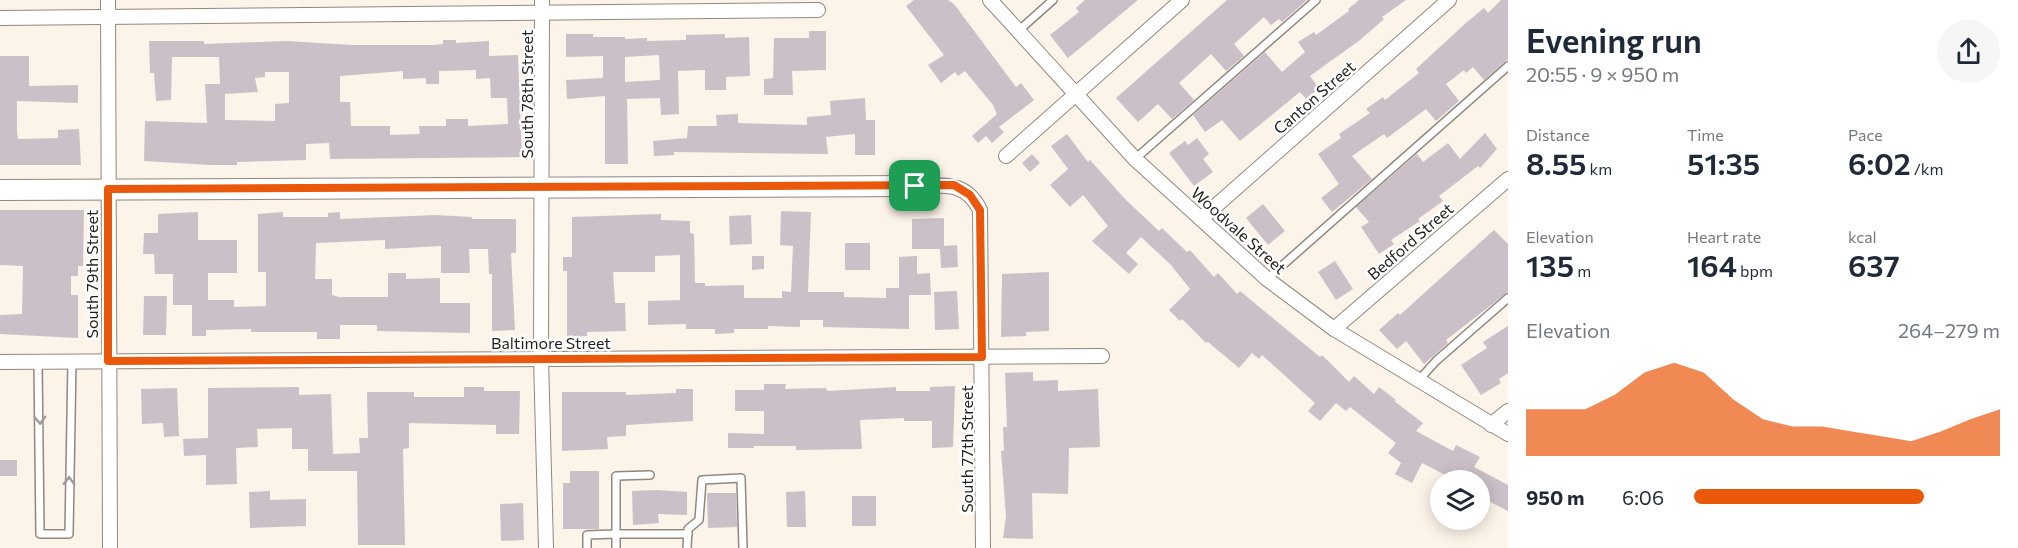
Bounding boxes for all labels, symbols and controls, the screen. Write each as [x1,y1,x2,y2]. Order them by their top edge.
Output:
text: Evening run [1526,19,1702,60]
button: share [1937,20,2000,83]
street label: South 78th Street [517,29,536,158]
street label: Canton Street [1269,56,1359,138]
text: 20:55 · 9 × 950 m [1526,62,1679,86]
text: Distance [1526,125,1590,144]
text: Time [1687,125,1724,144]
text: Pace [1848,125,1883,144]
text: 8.55 [1526,144,1586,181]
text: 51:35 [1687,144,1760,181]
text: 6:02 [1848,144,1911,181]
text: km [1586,159,1612,178]
text: /km [1911,159,1943,178]
pin [889,160,940,211]
icon: arrive [898,169,931,202]
street label: Woodvale Street [1188,183,1291,278]
street label: Bedford Street [1363,198,1457,283]
street label: South 79th Street [82,209,101,338]
text: Elevation [1526,227,1594,246]
text: Heart rate [1687,227,1761,246]
text: kcal [1848,227,1877,246]
text: 135 [1526,246,1574,283]
text: 164 [1687,246,1737,283]
text: 637 [1848,246,1900,283]
text: m [1574,261,1591,280]
text: bpm [1737,261,1773,280]
text: Elevation [1526,318,1611,342]
text: 264–279 m [1898,318,2000,342]
street label: Baltimore Street [491,333,611,352]
street label: South 77th Street [957,385,976,513]
one-way arrow [34,416,46,425]
map controls [1430,470,1490,530]
button: layers [1430,470,1490,530]
one-way arrow [63,477,75,486]
text: 950 m [1526,485,1585,509]
text: 6:06 [1622,485,1664,509]

